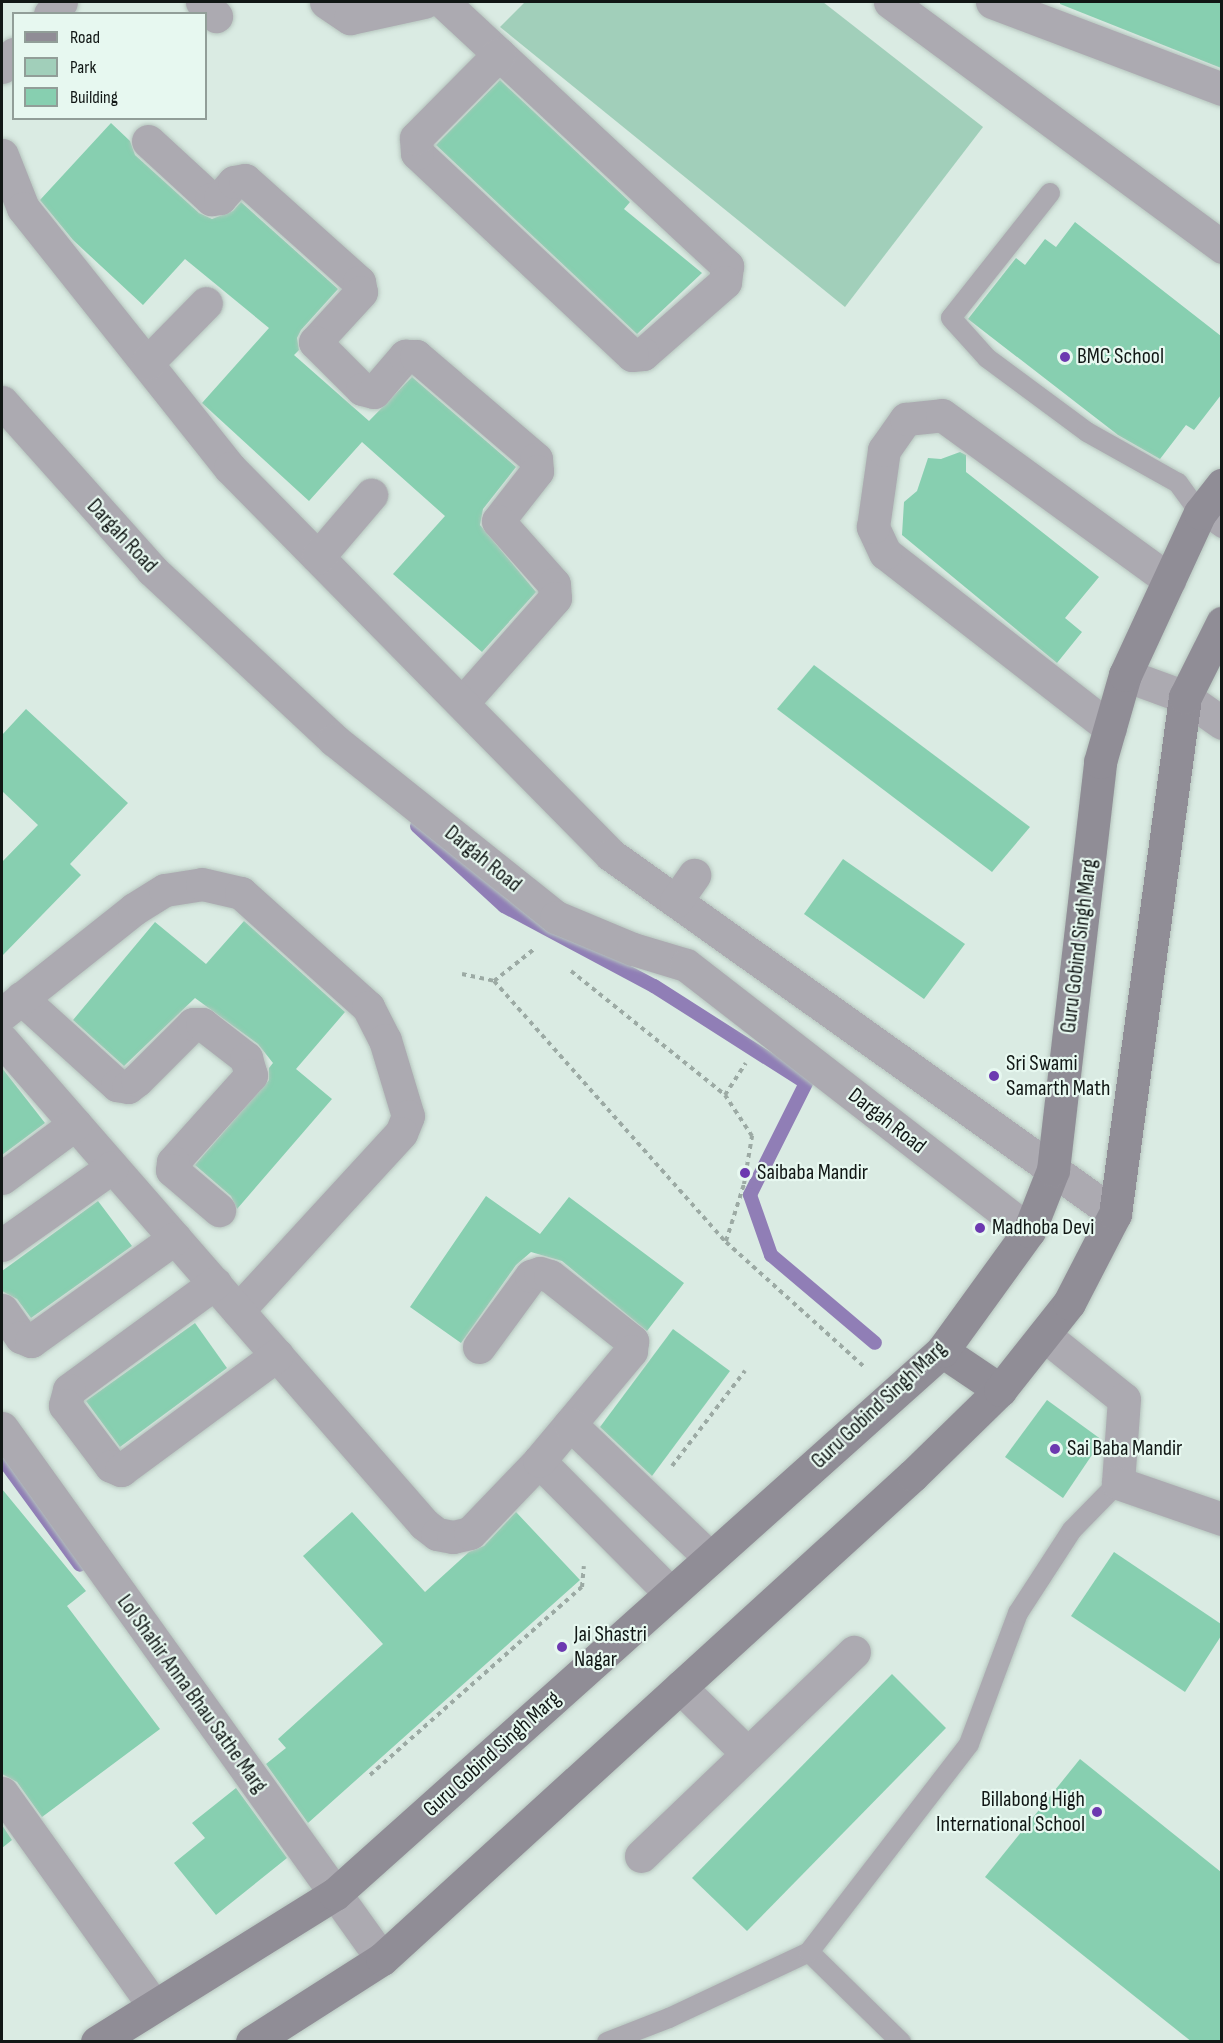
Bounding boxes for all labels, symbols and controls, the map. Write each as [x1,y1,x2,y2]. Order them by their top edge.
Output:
legend [12,12,207,120]
text: Road [70,27,100,48]
text: Park [70,57,96,78]
text: Building [70,87,118,108]
place label: BMC School [1077,344,1164,370]
marker: BMC School [1058,350,1072,364]
street label: Dargah Road [81,494,163,578]
street label: Dargah Road [439,820,527,898]
street label: Guru Gobind Singh Marg [1055,857,1103,1035]
place label: Sri Swami Samarth Math [1006,1050,1110,1102]
marker: Sri Swami Samarth Math [987,1069,1001,1083]
street label: Dargah Road [843,1082,931,1160]
place label: Saibaba Mandir [757,1160,868,1186]
marker: Saibaba Mandir [738,1166,752,1180]
place label: Madhoba Devi [992,1215,1094,1241]
marker: Madhoba Devi [973,1221,987,1235]
street label: Guru Gobind Singh Marg [806,1336,952,1474]
place label: Sai Baba Mandir [1067,1436,1182,1462]
marker: Sai Baba Mandir [1048,1442,1062,1456]
street label: Lol Shahir Anna Bhau Sathe Marg [111,1590,273,1798]
place label: Jai Shastri Nagar [574,1621,647,1672]
marker: Jai Shastri Nagar [555,1640,569,1654]
street label: Guru Gobind Singh Marg [418,1686,566,1822]
place label: Billabong High International School [936,1786,1085,1838]
marker: Billabong High International School [1090,1805,1104,1819]

